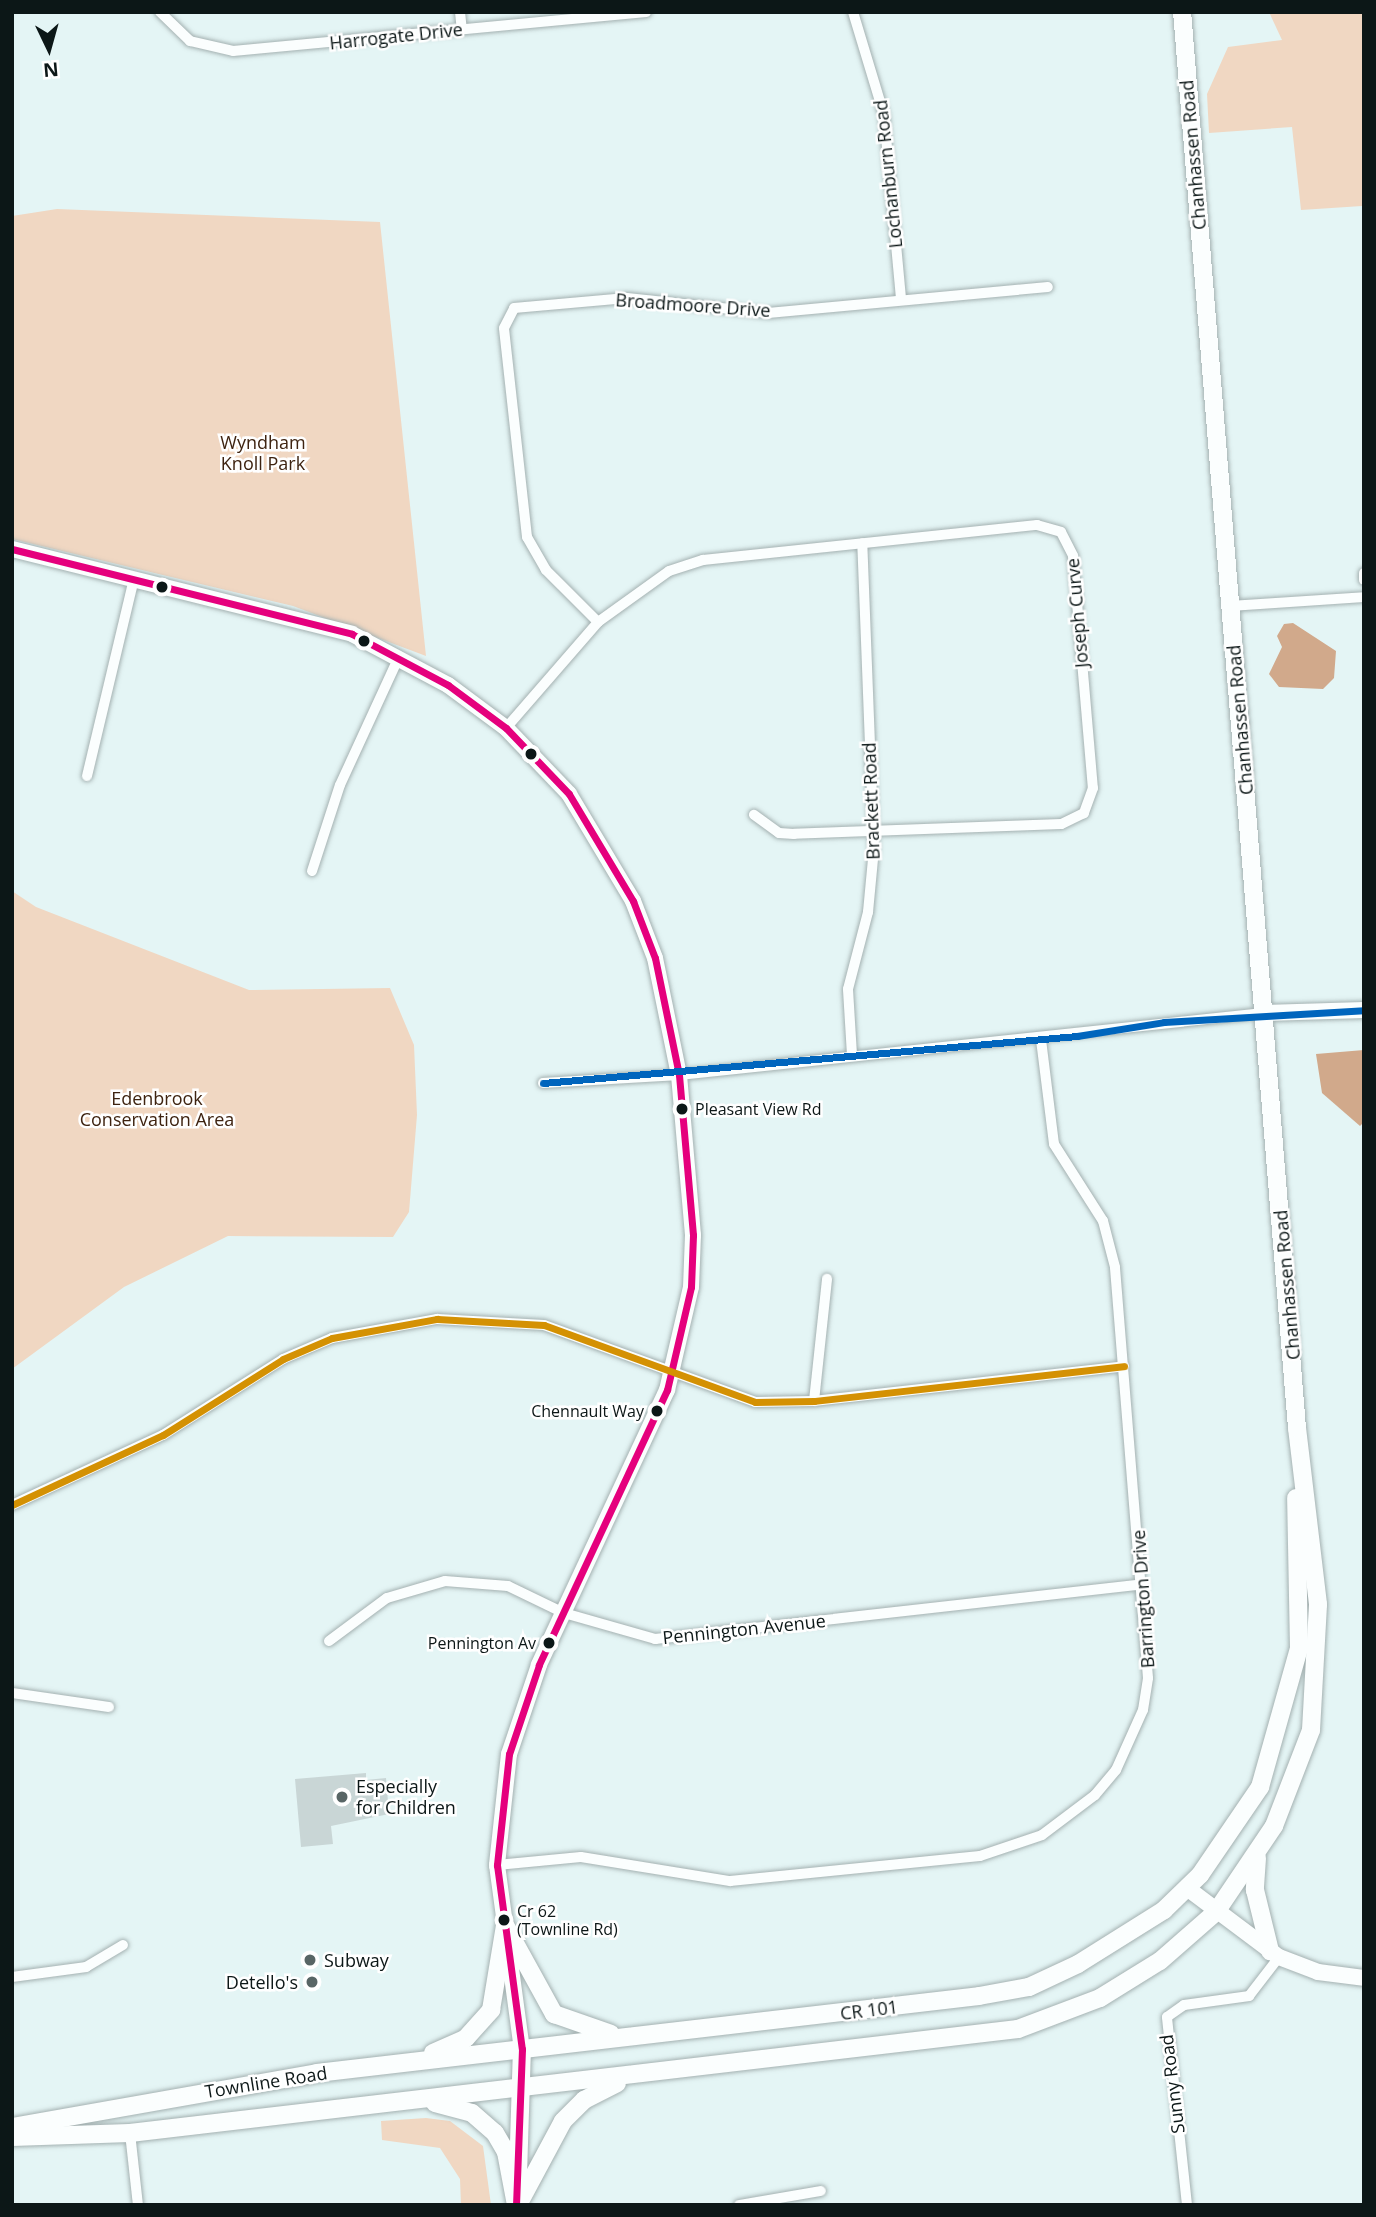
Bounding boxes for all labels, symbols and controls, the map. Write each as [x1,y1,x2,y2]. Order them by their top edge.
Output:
north arrow [14,14,84,84]
street label: Harrogate Drive [328,18,464,54]
text: N [42,56,60,84]
street label: Chanhassen Road [1176,79,1210,231]
street label: Lochanburn Road [869,99,907,249]
street label: Broadmoore Drive [615,289,771,321]
park label: Wyndham Knoll Park [220,432,306,474]
street label: Joseph Curve [1061,557,1093,669]
unlabelled marker [155,580,169,594]
unlabelled marker [357,634,371,648]
street label: Chanhassen Road [1223,644,1257,796]
street label: Brackett Road [858,742,884,860]
unlabelled marker [524,747,538,761]
park label: Edenbrook Conservation Area [80,1088,234,1130]
place label: Pleasant View Rd [695,1099,822,1119]
marker: Pleasant View Rd [675,1102,689,1116]
street label: Chanhassen Road [1270,1209,1304,1361]
place label: Chennault Way [531,1401,644,1421]
marker: Chennault Way [650,1404,664,1418]
street label: Barrington Drive [1127,1529,1159,1669]
street label: Pennington Avenue [661,1610,827,1648]
place label: Pennington Av [428,1633,536,1653]
marker: Pennington Av [542,1636,556,1650]
place label: Especially for Children [356,1776,456,1818]
marker: Especially for Children [334,1789,350,1805]
place label: Cr 62 (Townline Rd) [517,1901,618,1939]
marker: Cr 62 (Townline Rd) [497,1913,511,1927]
place label: Subway [324,1949,389,1971]
marker: Subway [302,1952,318,1968]
place label: Detello's [226,1971,298,1993]
marker: Detello's [304,1974,320,1990]
street label: CR 101 [839,1996,899,2024]
street label: Sunny Road [1155,2033,1189,2135]
street label: Townline Road [203,2062,329,2102]

